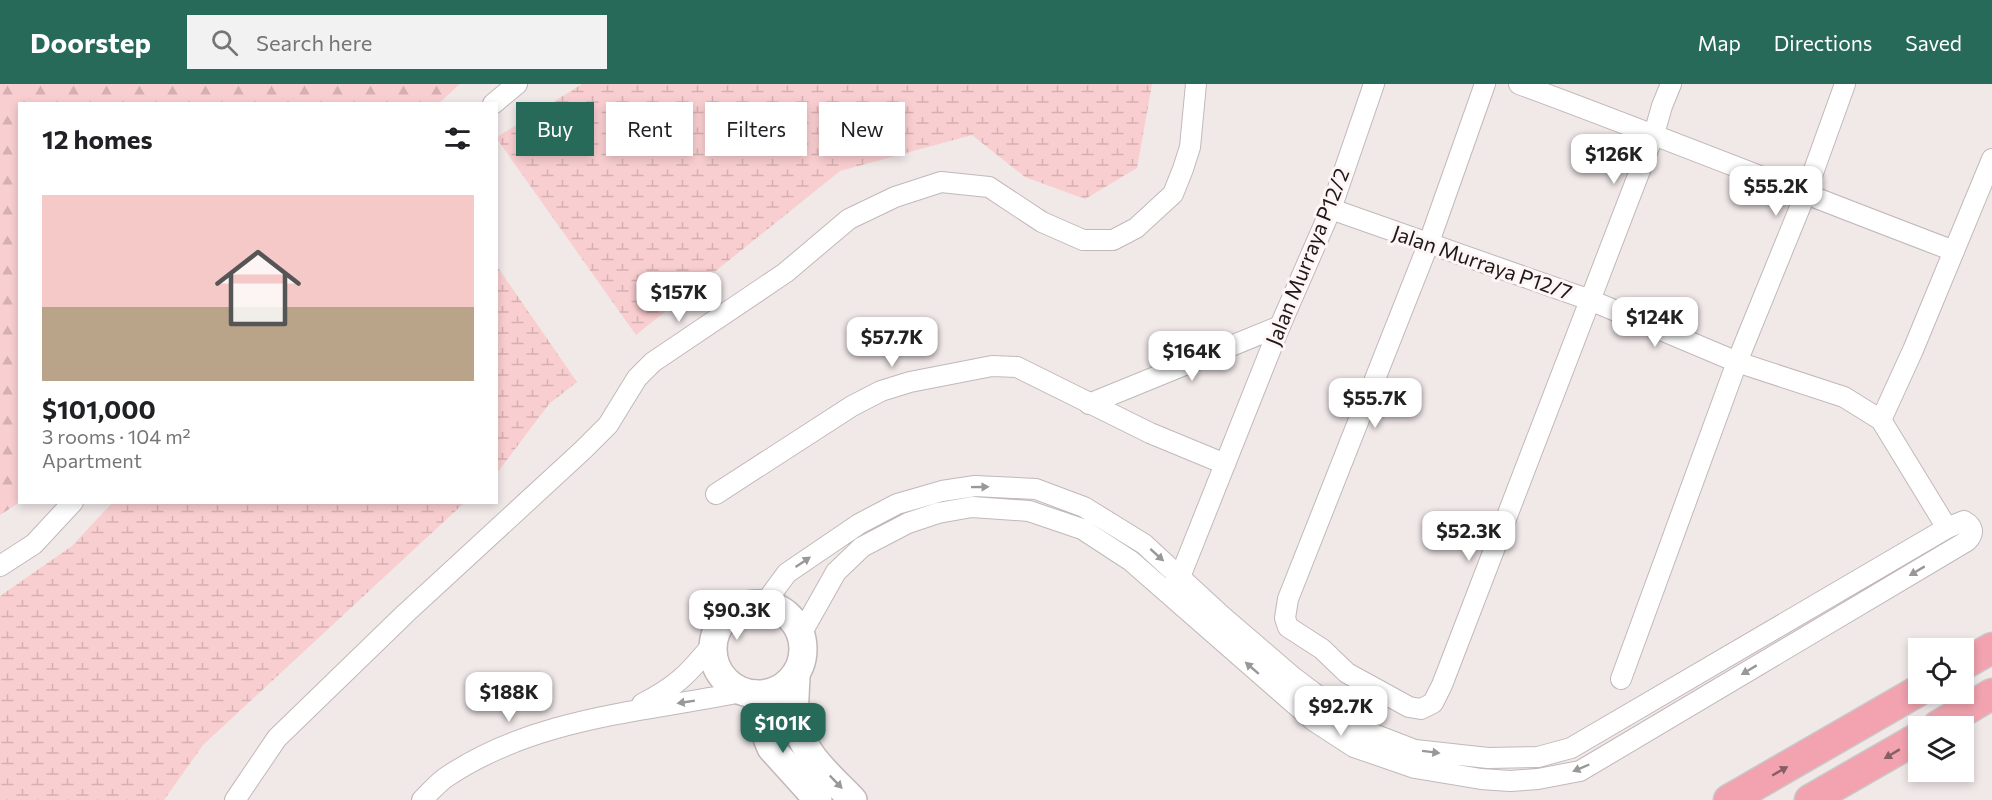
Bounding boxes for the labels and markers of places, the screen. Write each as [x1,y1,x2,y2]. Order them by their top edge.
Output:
pin: $126K [1572,134,1656,185]
pin: $55.2K [1727,166,1825,217]
pin: $157K [637,272,721,323]
pin: $124K [1613,297,1697,348]
pin: $57.7K [843,317,941,368]
pin: $164K [1150,331,1234,382]
pin: $55.7K [1326,378,1424,429]
pin: $52.3K [1420,511,1518,562]
pin: $90.3K [688,590,786,641]
pin: $188K [467,672,551,723]
pin: $92.7K [1292,686,1390,737]
pin: $101K [741,703,825,754]

